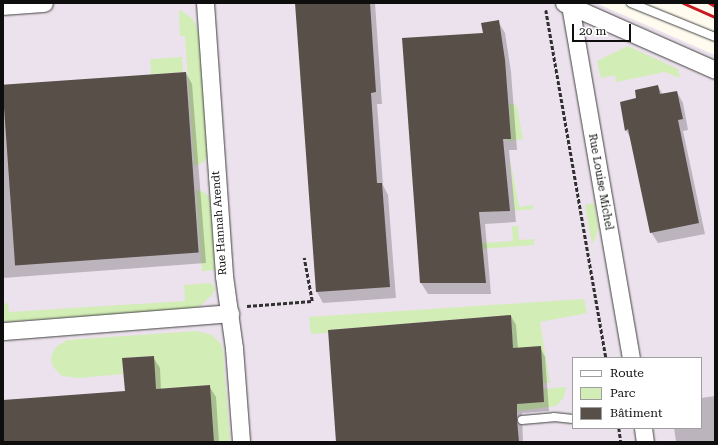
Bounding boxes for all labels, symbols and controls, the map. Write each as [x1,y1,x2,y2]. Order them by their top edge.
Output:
scale bar [574,16,633,42]
text: 20 m [579,24,606,38]
street label: Rue Louise Michel [585,133,615,231]
street label: Rue Hannah Arendt [210,170,230,276]
legend [572,357,702,429]
text: Route [610,366,644,380]
text: Parc [610,386,635,400]
text: Bâtiment [610,406,662,420]

